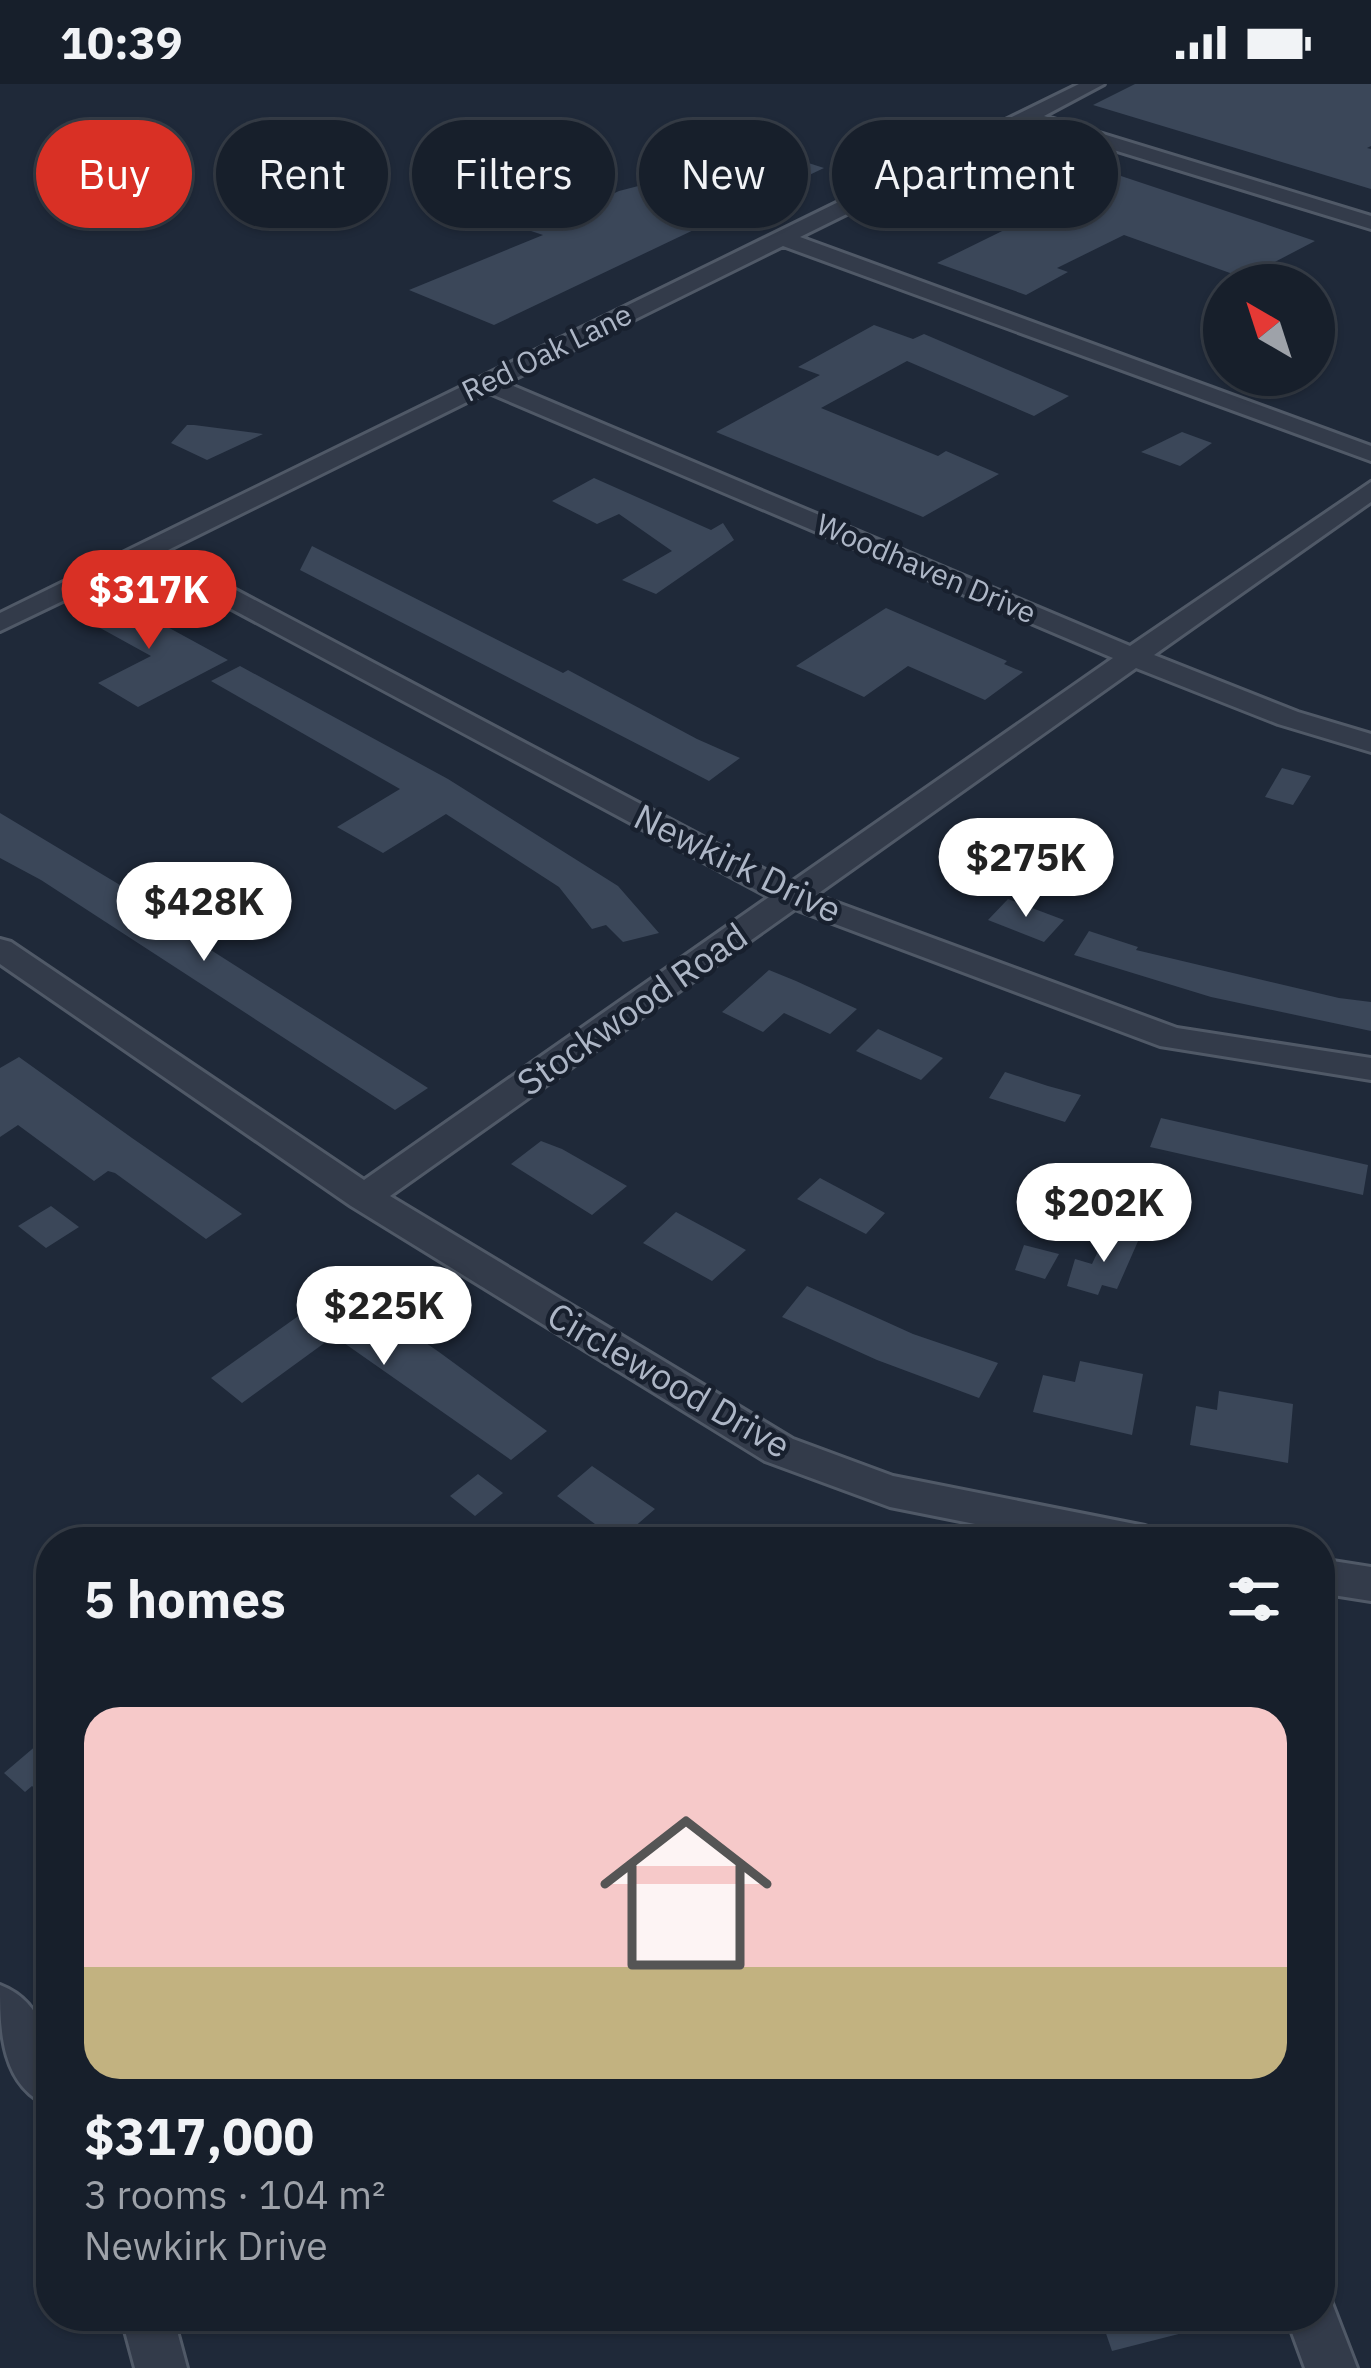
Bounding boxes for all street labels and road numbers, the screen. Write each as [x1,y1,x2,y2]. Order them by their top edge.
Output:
street label: Red Oak Lane [455,294,638,410]
street label: Woodhaven Drive [811,504,1042,631]
street label: Newkirk Drive [627,792,850,933]
street label: Stockwood Road [507,912,756,1105]
street label: Circlewood Drive [539,1291,799,1468]

